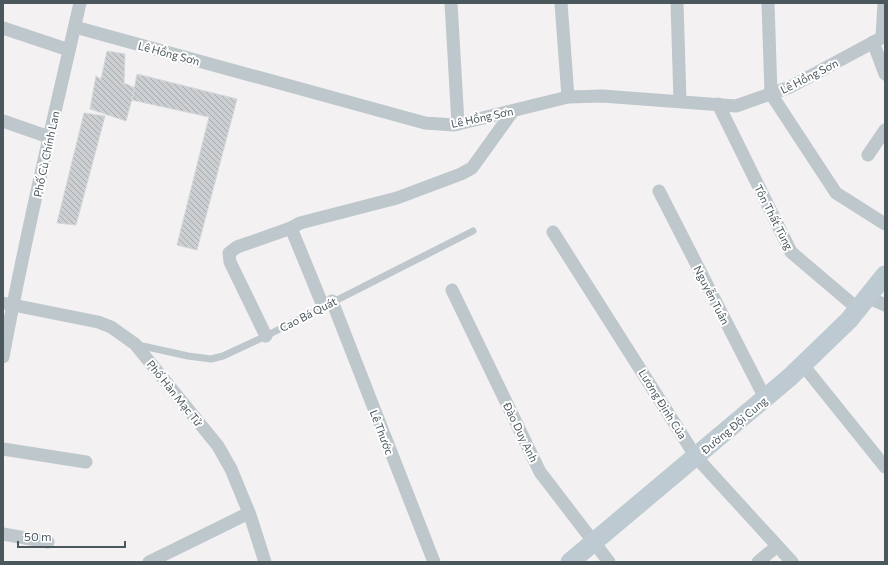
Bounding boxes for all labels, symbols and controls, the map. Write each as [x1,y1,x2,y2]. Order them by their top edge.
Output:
street label: Lê Hồng Sơn [137,39,201,67]
street label: Lê Hồng Sơn [778,56,840,96]
street label: Lê Hồng Sơn [450,104,514,130]
street label: Phố Cù Chính Lan [31,110,61,198]
street label: Tôn Thất Tùng [752,182,796,252]
street label: Nguyễn Tuân [692,263,733,327]
street label: Cao Bá Quát [277,294,339,334]
street label: Phố Hàn Mạc Tử [144,357,206,429]
street label: Lương Định Của [636,367,690,441]
street label: Đường Đội Cung [698,394,770,457]
street label: Đào Duy Anh [501,399,541,464]
street label: Lê Thước [368,408,396,456]
scale bar [18,523,125,549]
text: 50 m [24,529,52,543]

